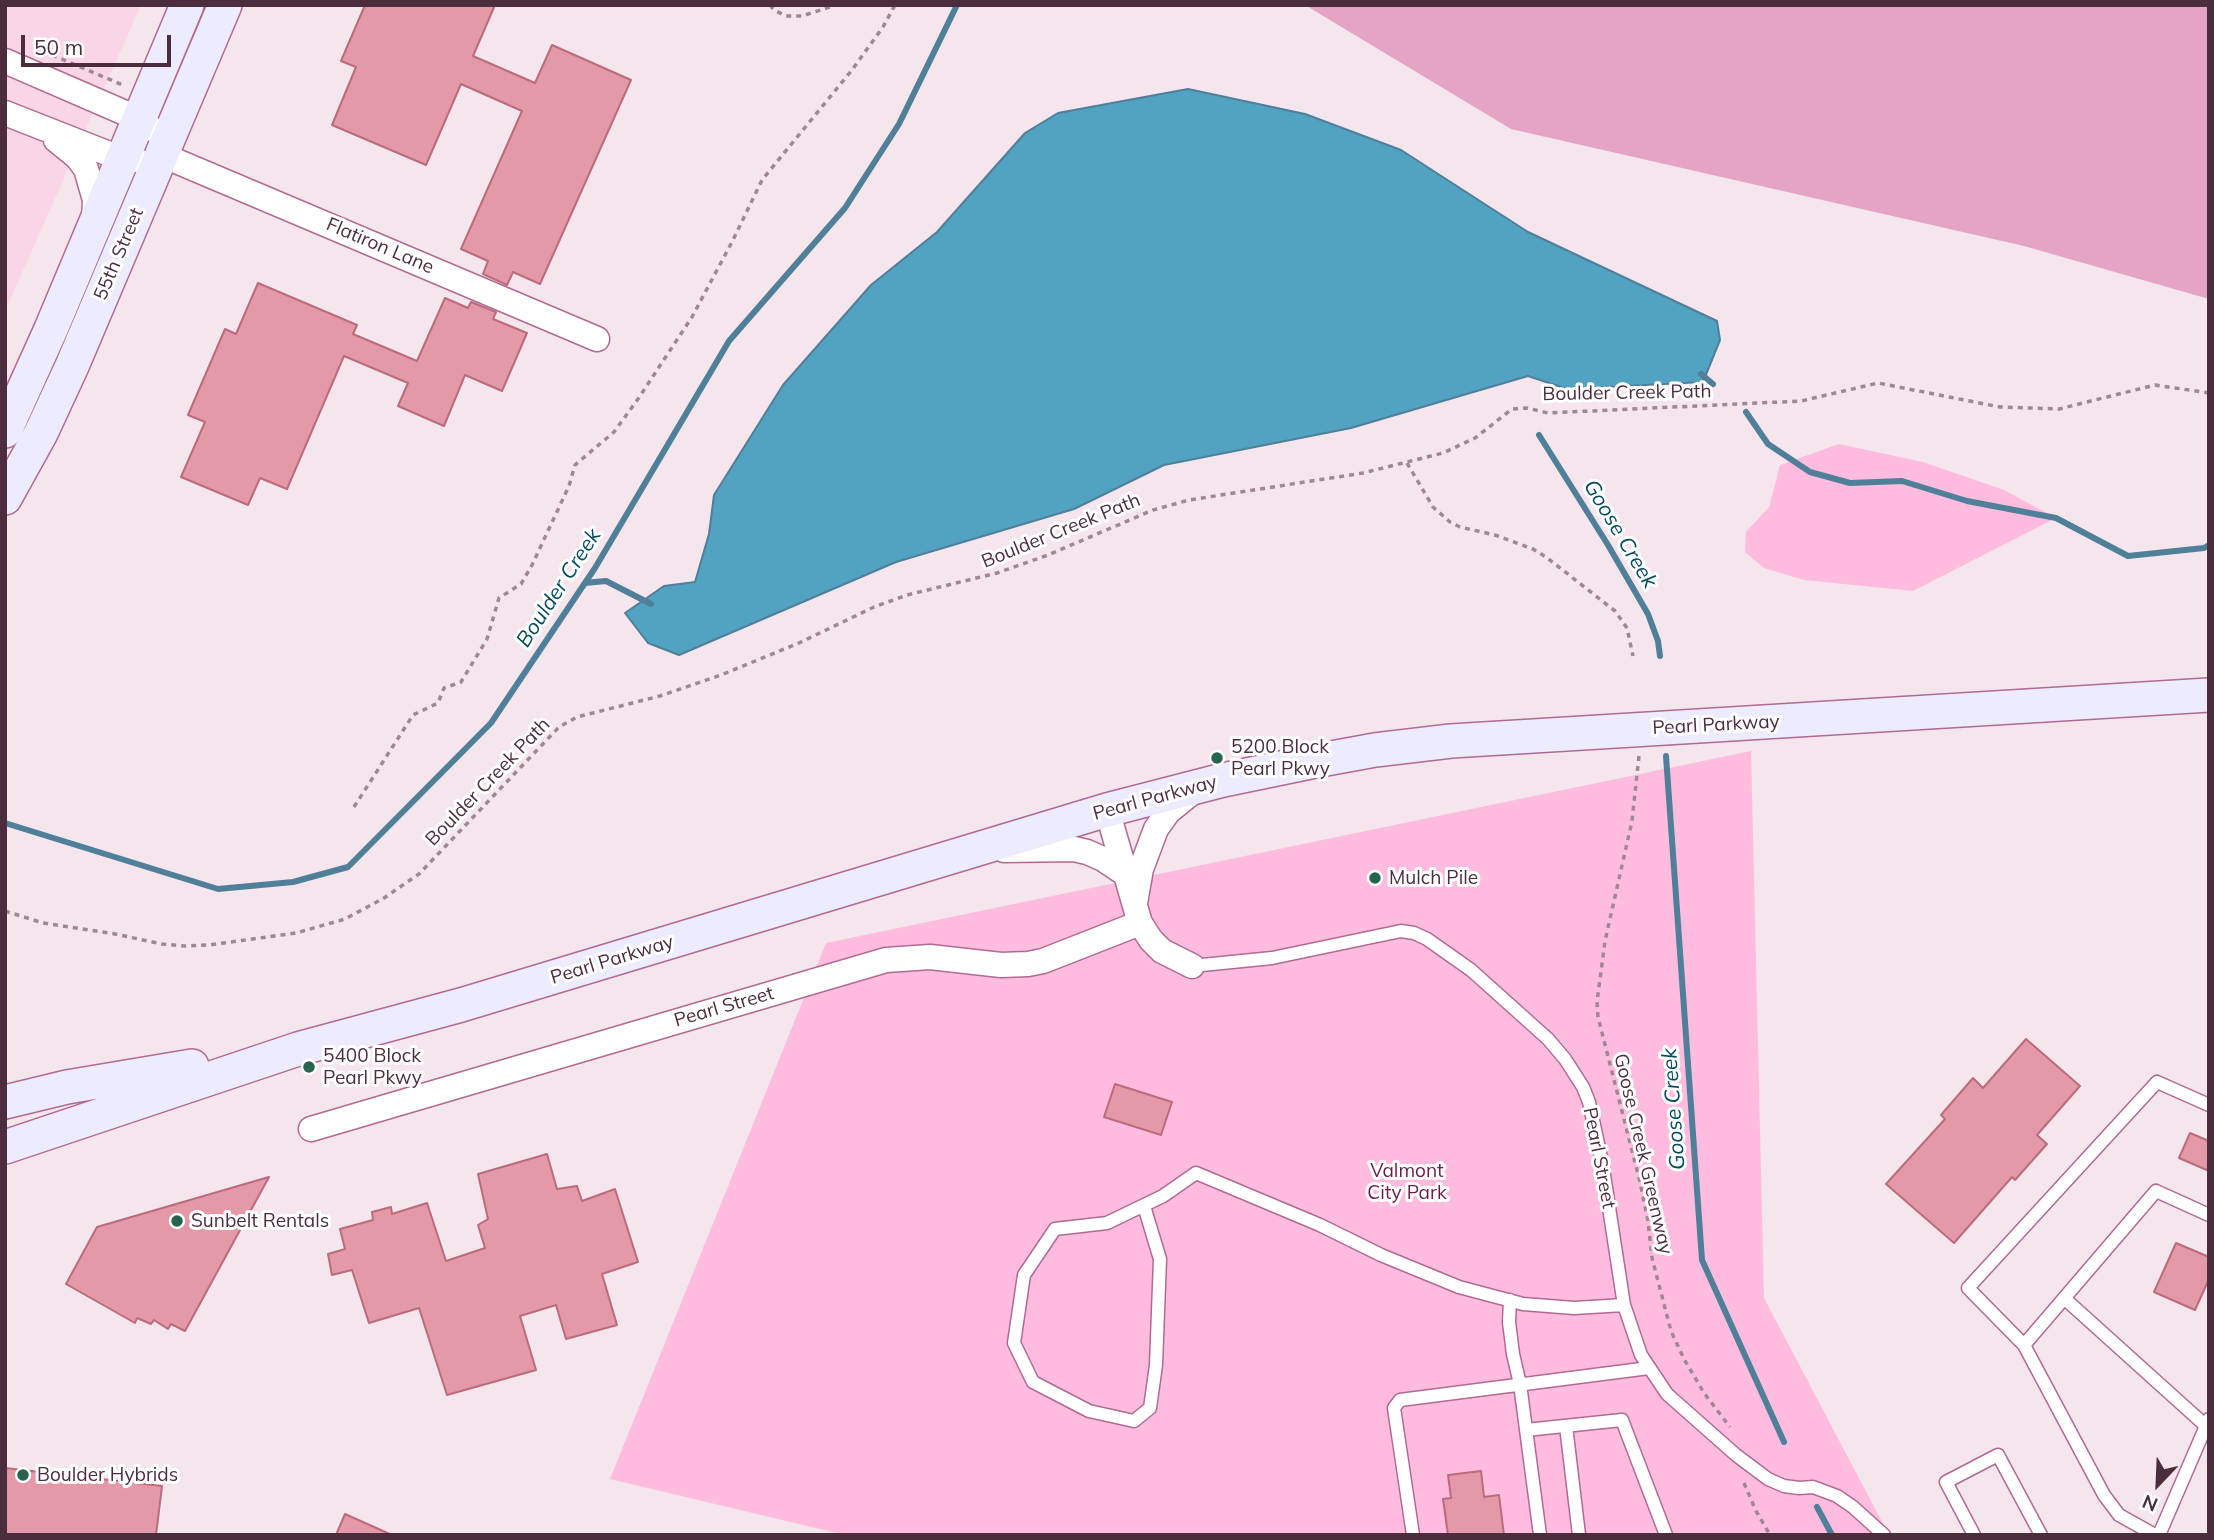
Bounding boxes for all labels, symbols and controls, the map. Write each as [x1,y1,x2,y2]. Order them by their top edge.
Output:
scale bar [24,21,175,65]
text: 50 m [34,34,83,60]
street label: 55th Street [89,204,149,304]
street label: Flatiron Lane [323,213,437,279]
street label: Boulder Creek Path [1542,380,1712,406]
water label: Goose Creek [1578,475,1662,593]
street label: Boulder Creek Path [978,489,1144,573]
water label: Boulder Creek [511,524,607,652]
street label: Pearl Parkway [1652,710,1780,740]
street label: Boulder Creek Path [421,713,555,851]
place label: 5200 Block Pearl Pkwy [1231,736,1330,780]
marker: 5200 Block Pearl Pkwy [1209,750,1225,766]
street label: Pearl Parkway [1090,770,1220,826]
place label: Mulch Pile [1389,867,1478,889]
marker: Mulch Pile [1367,870,1383,886]
street label: Pearl Parkway [548,930,676,990]
street label: Pearl Street [672,982,776,1032]
place label: 5400 Block Pearl Pkwy [323,1045,422,1089]
water label: Goose Creek [1657,1047,1691,1171]
street label: Goose Creek Greenway [1609,1051,1677,1257]
marker: 5400 Block Pearl Pkwy [301,1059,317,1075]
street label: Pearl Street [1578,1105,1620,1211]
park label: Valmont City Park [1367,1160,1447,1204]
place label: Sunbelt Rentals [191,1210,329,1232]
marker: Sunbelt Rentals [169,1213,185,1229]
north arrow [2123,1449,2193,1519]
place label: Boulder Hybrids [37,1464,178,1486]
marker: Boulder Hybrids [15,1467,31,1483]
text: N [2139,1489,2161,1517]

